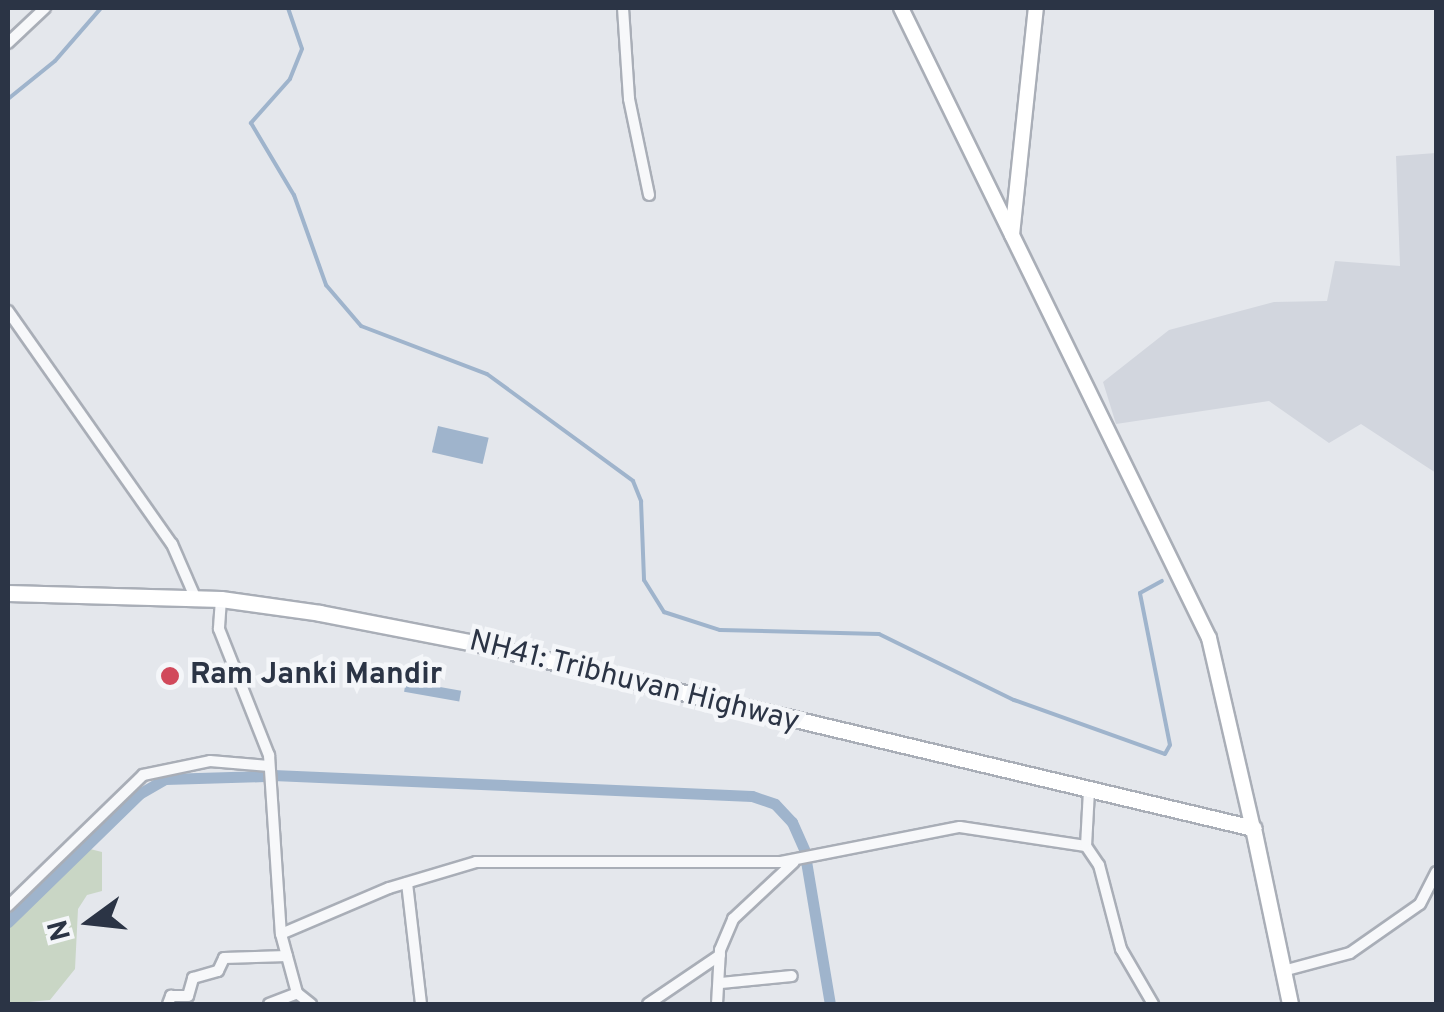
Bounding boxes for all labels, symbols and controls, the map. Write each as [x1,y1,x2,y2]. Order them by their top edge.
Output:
street label: NH41: Tribhuvan Highway [465,624,803,742]
place label: Ram Janki Mandir [190,658,442,694]
marker: Ram Janki Mandir [159,665,181,687]
north arrow [40,872,140,972]
text: N [41,915,81,944]

